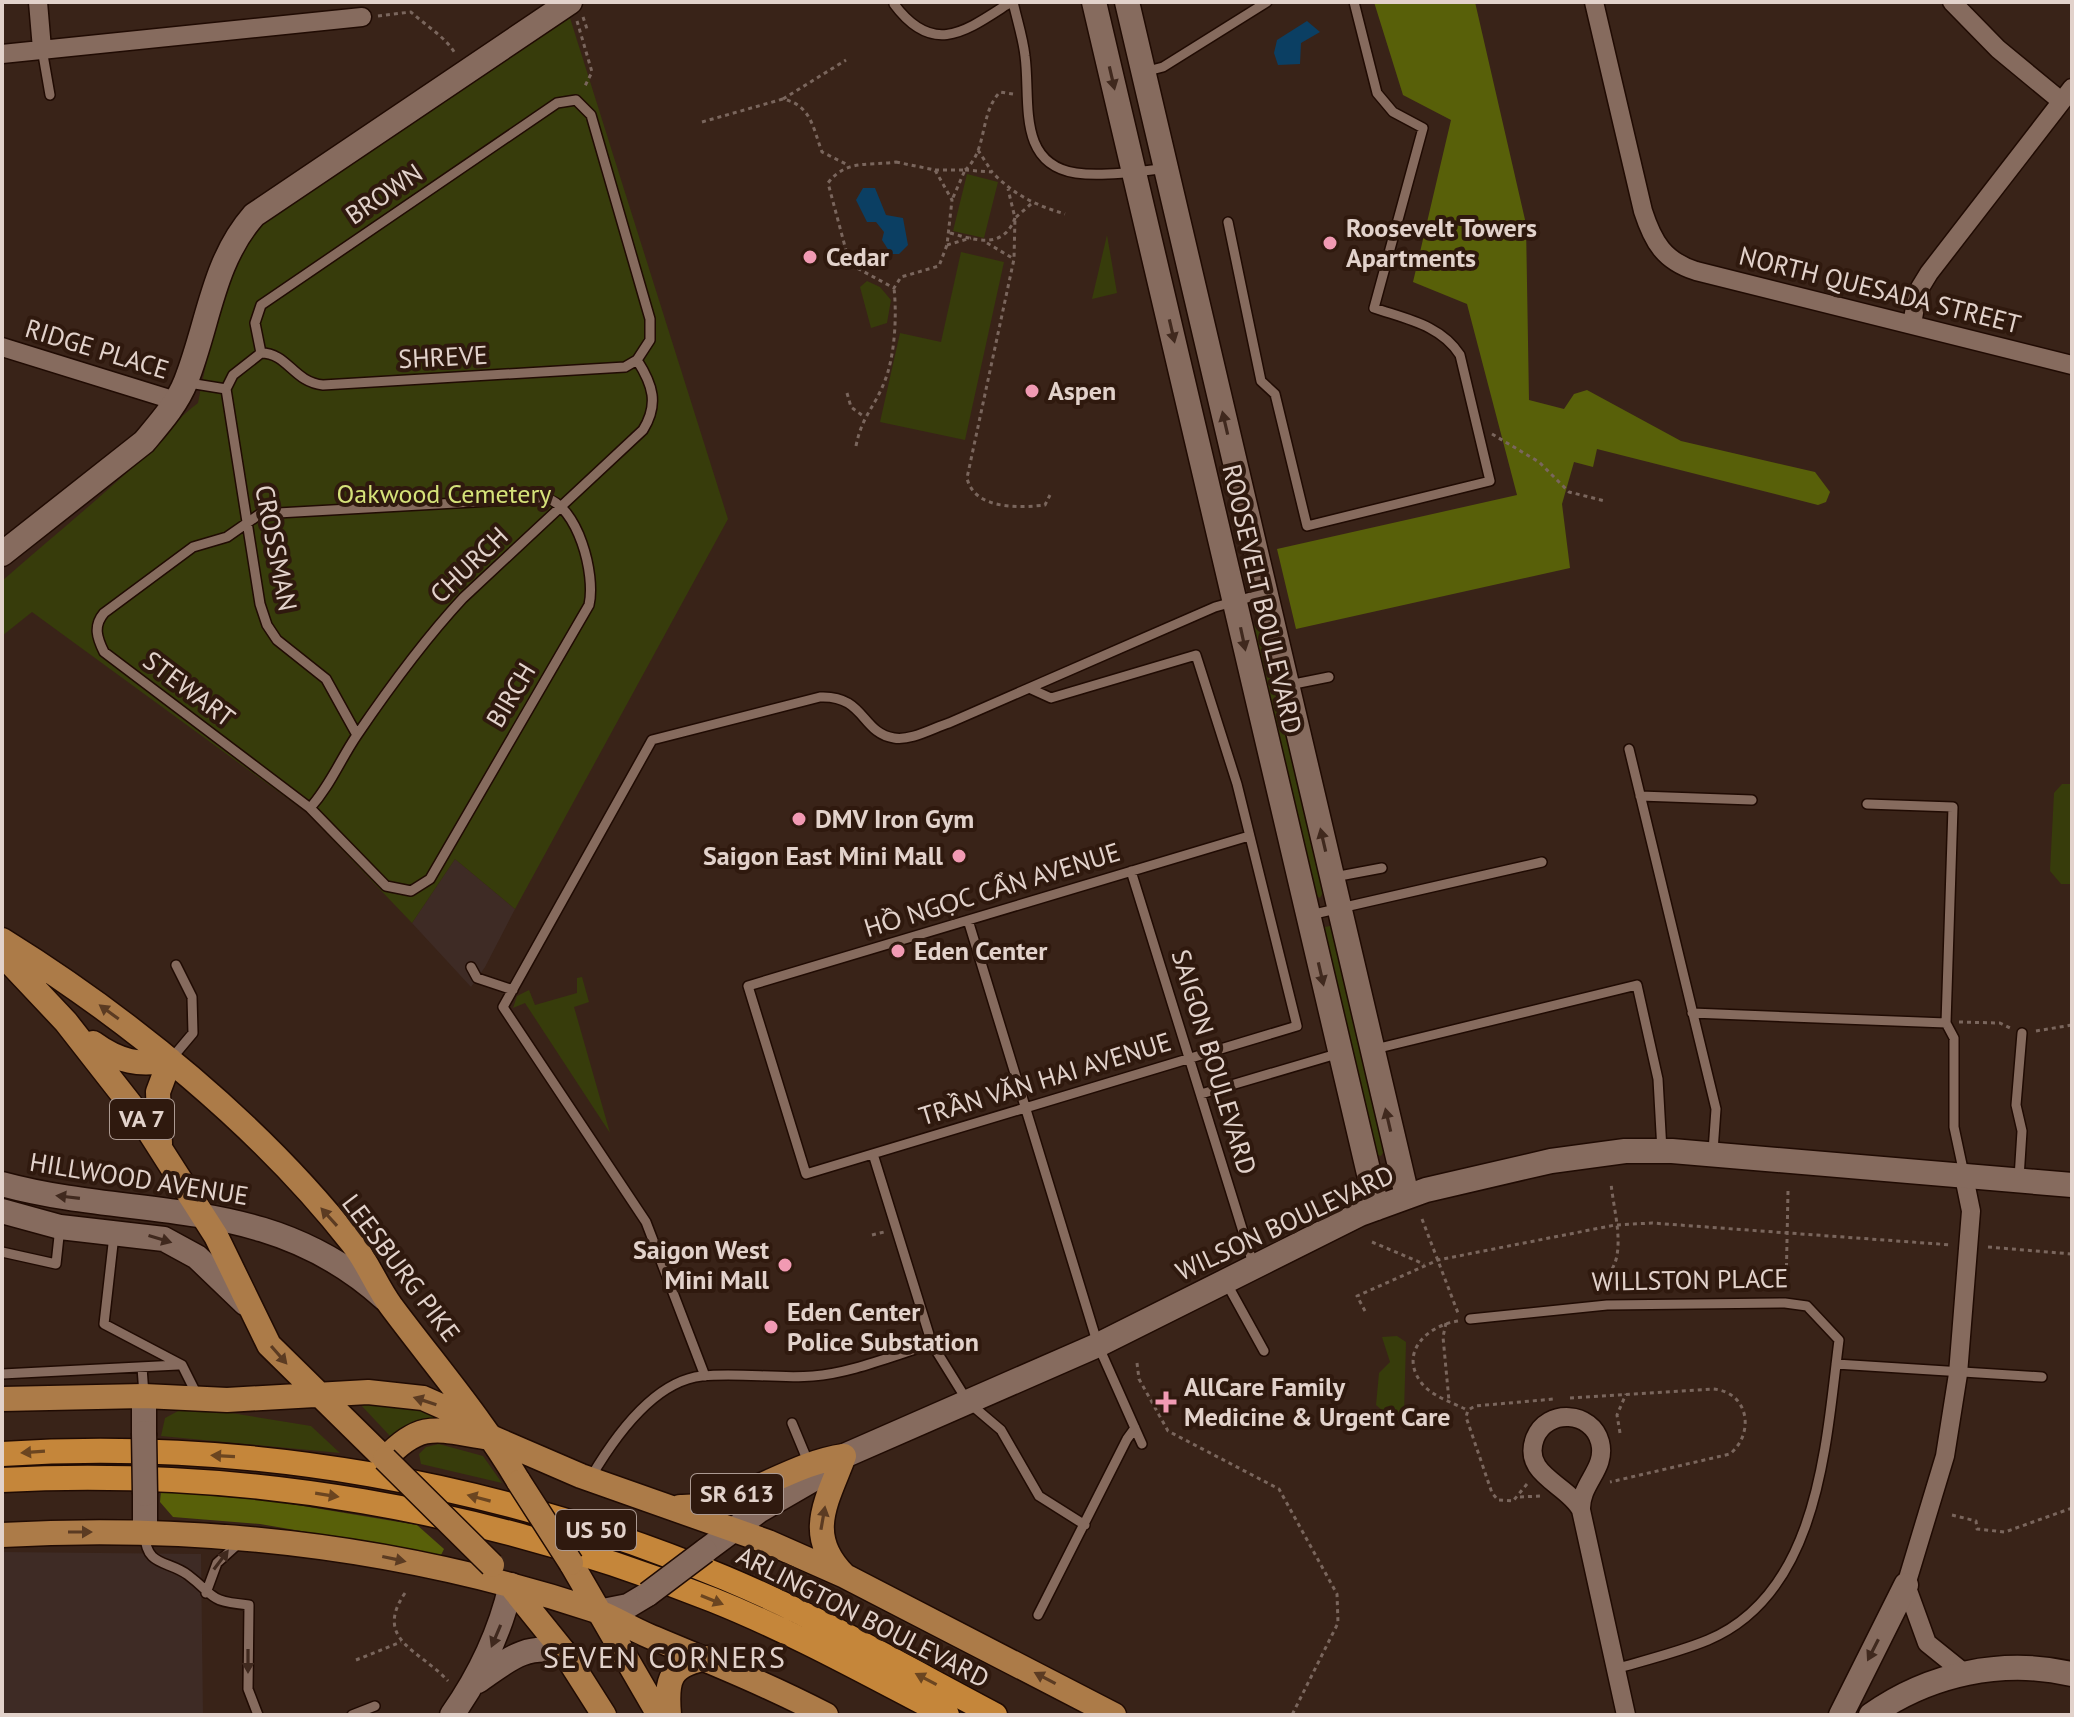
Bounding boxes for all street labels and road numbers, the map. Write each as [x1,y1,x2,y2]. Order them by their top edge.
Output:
street label: BROWN [339,156,429,231]
street label: NORTH QUESADA STREET [1736,239,2024,341]
street label: RIDGE PLACE [21,311,173,386]
street label: SHREVE [397,338,488,375]
street label: ROOSEVELT BOULEVARD [1215,461,1310,737]
street label: CROSSMAN [248,482,305,614]
street label: CHURCH [423,519,515,610]
street label: STEWART [137,643,242,734]
street label: BIRCH [479,656,543,733]
street label: HỒ NGỌC CẨN AVENUE [860,835,1124,944]
street label: SAIGON BOULEVARD [1165,945,1264,1178]
street label: TRẦN VĂN HAI AVENUE [915,1024,1175,1133]
road number: VA 7 [110,1099,174,1139]
street label: HILLWOOD AVENUE [27,1145,251,1212]
street label: WILSON BOULEVARD [1170,1157,1399,1288]
street label: LEESBURG PIKE [335,1187,468,1348]
street label: WILLSTON PLACE [1591,1261,1789,1298]
road number: SR 613 [691,1474,783,1514]
road number: US 50 [556,1510,636,1550]
street label: ARLINGTON BOULEVARD [731,1538,995,1695]

